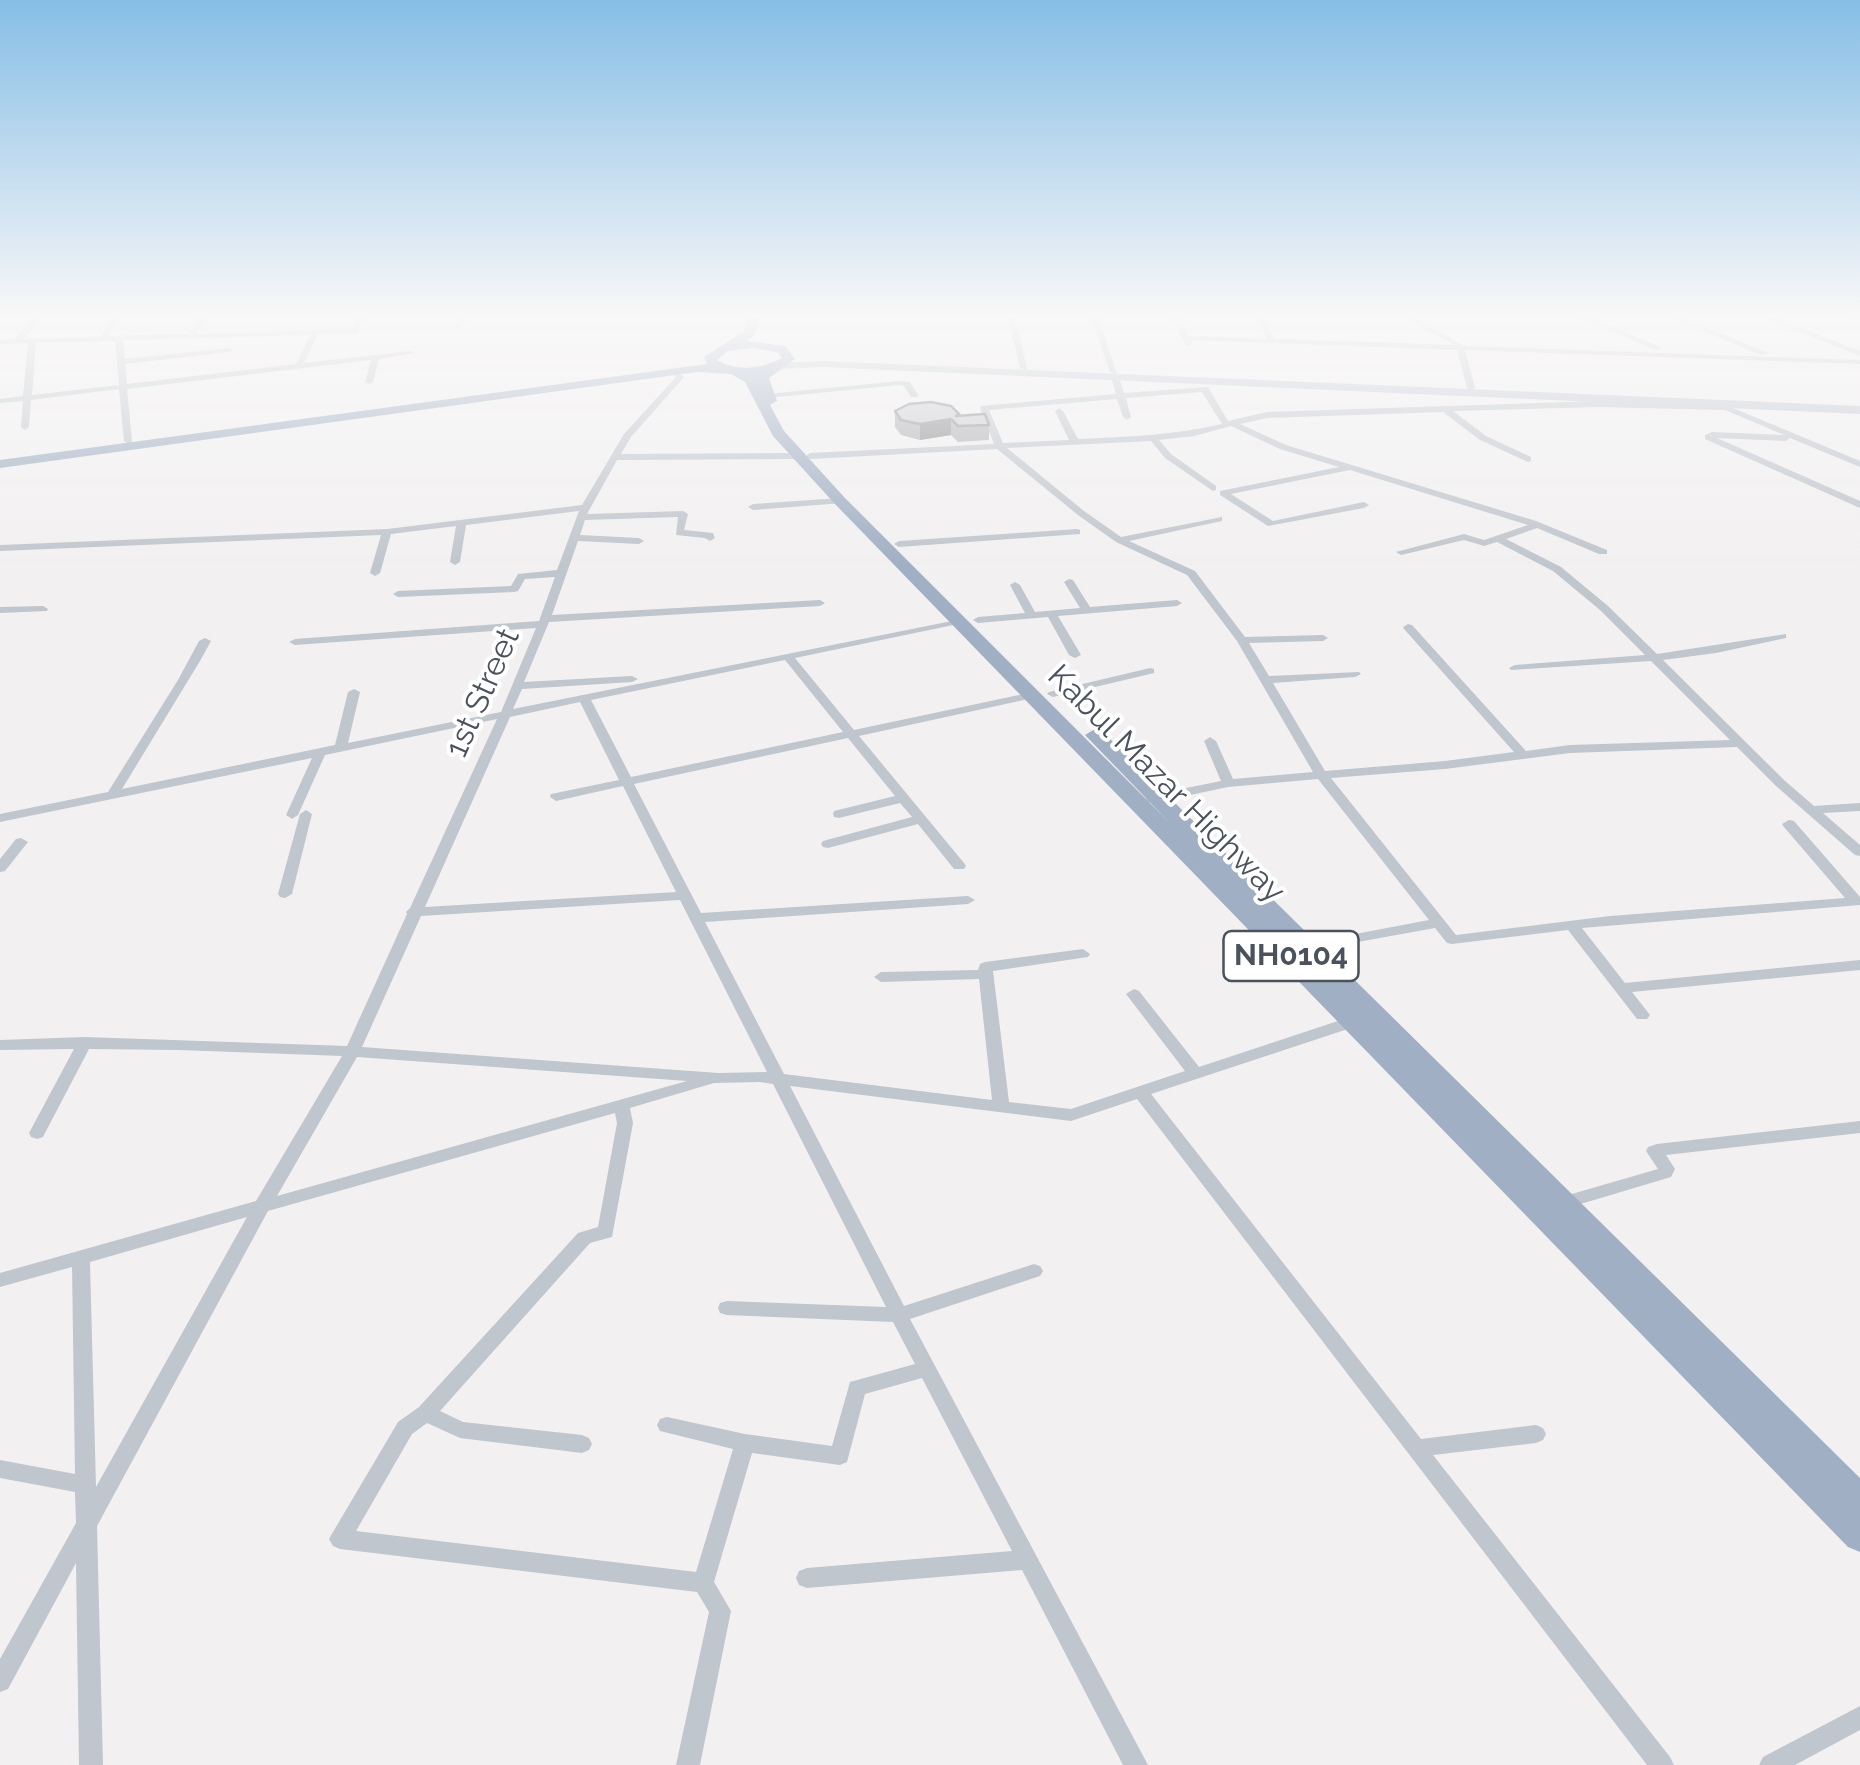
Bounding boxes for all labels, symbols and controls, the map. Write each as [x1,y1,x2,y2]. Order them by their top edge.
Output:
street label: 1st Street [438,623,528,763]
street label: Kabul Mazar Highway [1039,657,1293,911]
road number: NH0104 [1224,931,1358,981]

